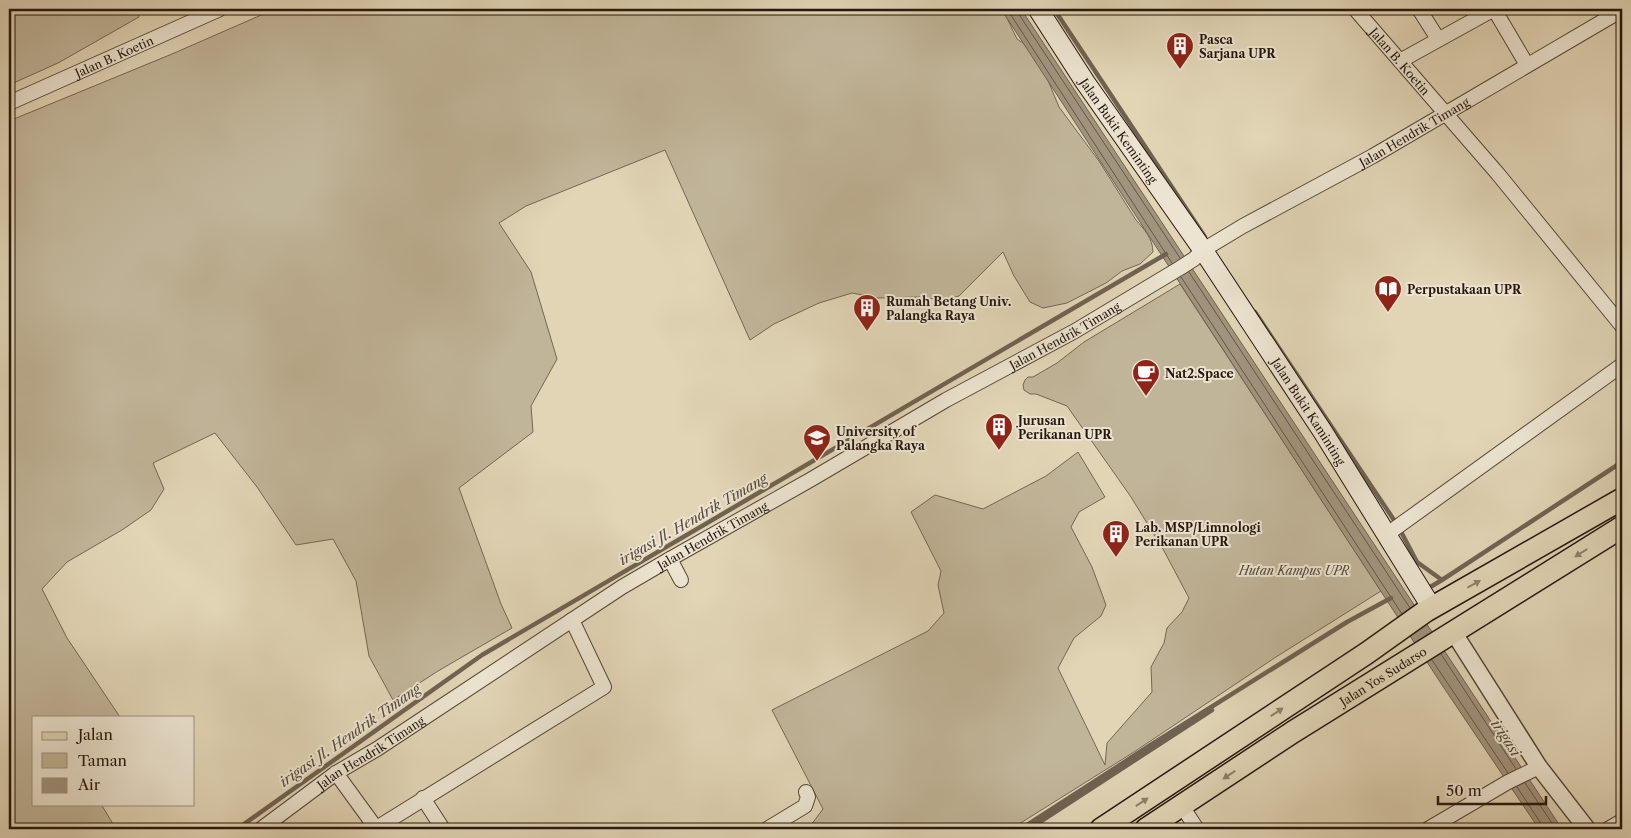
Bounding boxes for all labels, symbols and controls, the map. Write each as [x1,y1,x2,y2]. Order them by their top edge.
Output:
street label: Jalan B. Koetin [1366,23,1434,98]
building icon: Pasca Sarjana UPR [1165,31,1195,70]
street label: Jalan B. Koetin [71,32,156,81]
place label: Pasca Sarjana UPR [1199,32,1276,61]
street label: Jalan Bukit Keminting [1076,74,1161,186]
street label: Jalan Hendrik Timang [1355,94,1472,171]
library icon: Perpustakaan UPR [1373,274,1403,313]
place label: Perpustakaan UPR [1407,282,1522,297]
building icon: Rumah Betang Univ. Palangka Raya [852,293,882,332]
place label: Rumah Betang Univ. Palangka Raya [886,294,1011,323]
street label: Jalan Hendrik Timang [1005,298,1123,373]
street label: Jalan Bukit Kaminting [1267,353,1349,468]
cafe icon: Nat2.Space [1131,358,1161,397]
place label: Nat2.Space [1165,366,1234,381]
building icon: Jurusan Perikanan UPR [984,412,1014,451]
place label: Jurusan Perikanan UPR [1016,413,1112,442]
school or university icon: University of Palangka Raya [802,423,832,462]
place label: University of Palangka Raya [836,424,926,453]
water label: irigasi Jl. Hendrik Timang [616,468,772,569]
street label: Jalan Hendrik Timang [653,498,771,573]
building icon: Lab. MSP/Limnologi Perikanan UPR [1101,519,1131,558]
place label: Lab. MSP/Limnologi Perikanan UPR [1135,520,1261,549]
one-way arrow [1574,549,1588,558]
park label: Hutan Kampus UPR [1238,563,1350,578]
one-way arrow [1467,580,1482,588]
street label: Jalan Yos Sudarso [1335,643,1429,710]
water label: irigasi Jl. Hendrik Timang [276,678,426,791]
one-way arrow [1270,707,1284,717]
street label: Jalan Hendrik Timang [312,712,428,793]
legend [32,716,195,806]
water label: irigasi [1487,716,1525,761]
text: Jalan [76,725,113,744]
text: Taman [78,751,128,770]
one-way arrow [1223,770,1236,780]
scale bar [1438,773,1546,805]
text: Air [77,775,101,794]
text: 50 m [1446,781,1482,800]
one-way arrow [1135,797,1148,807]

